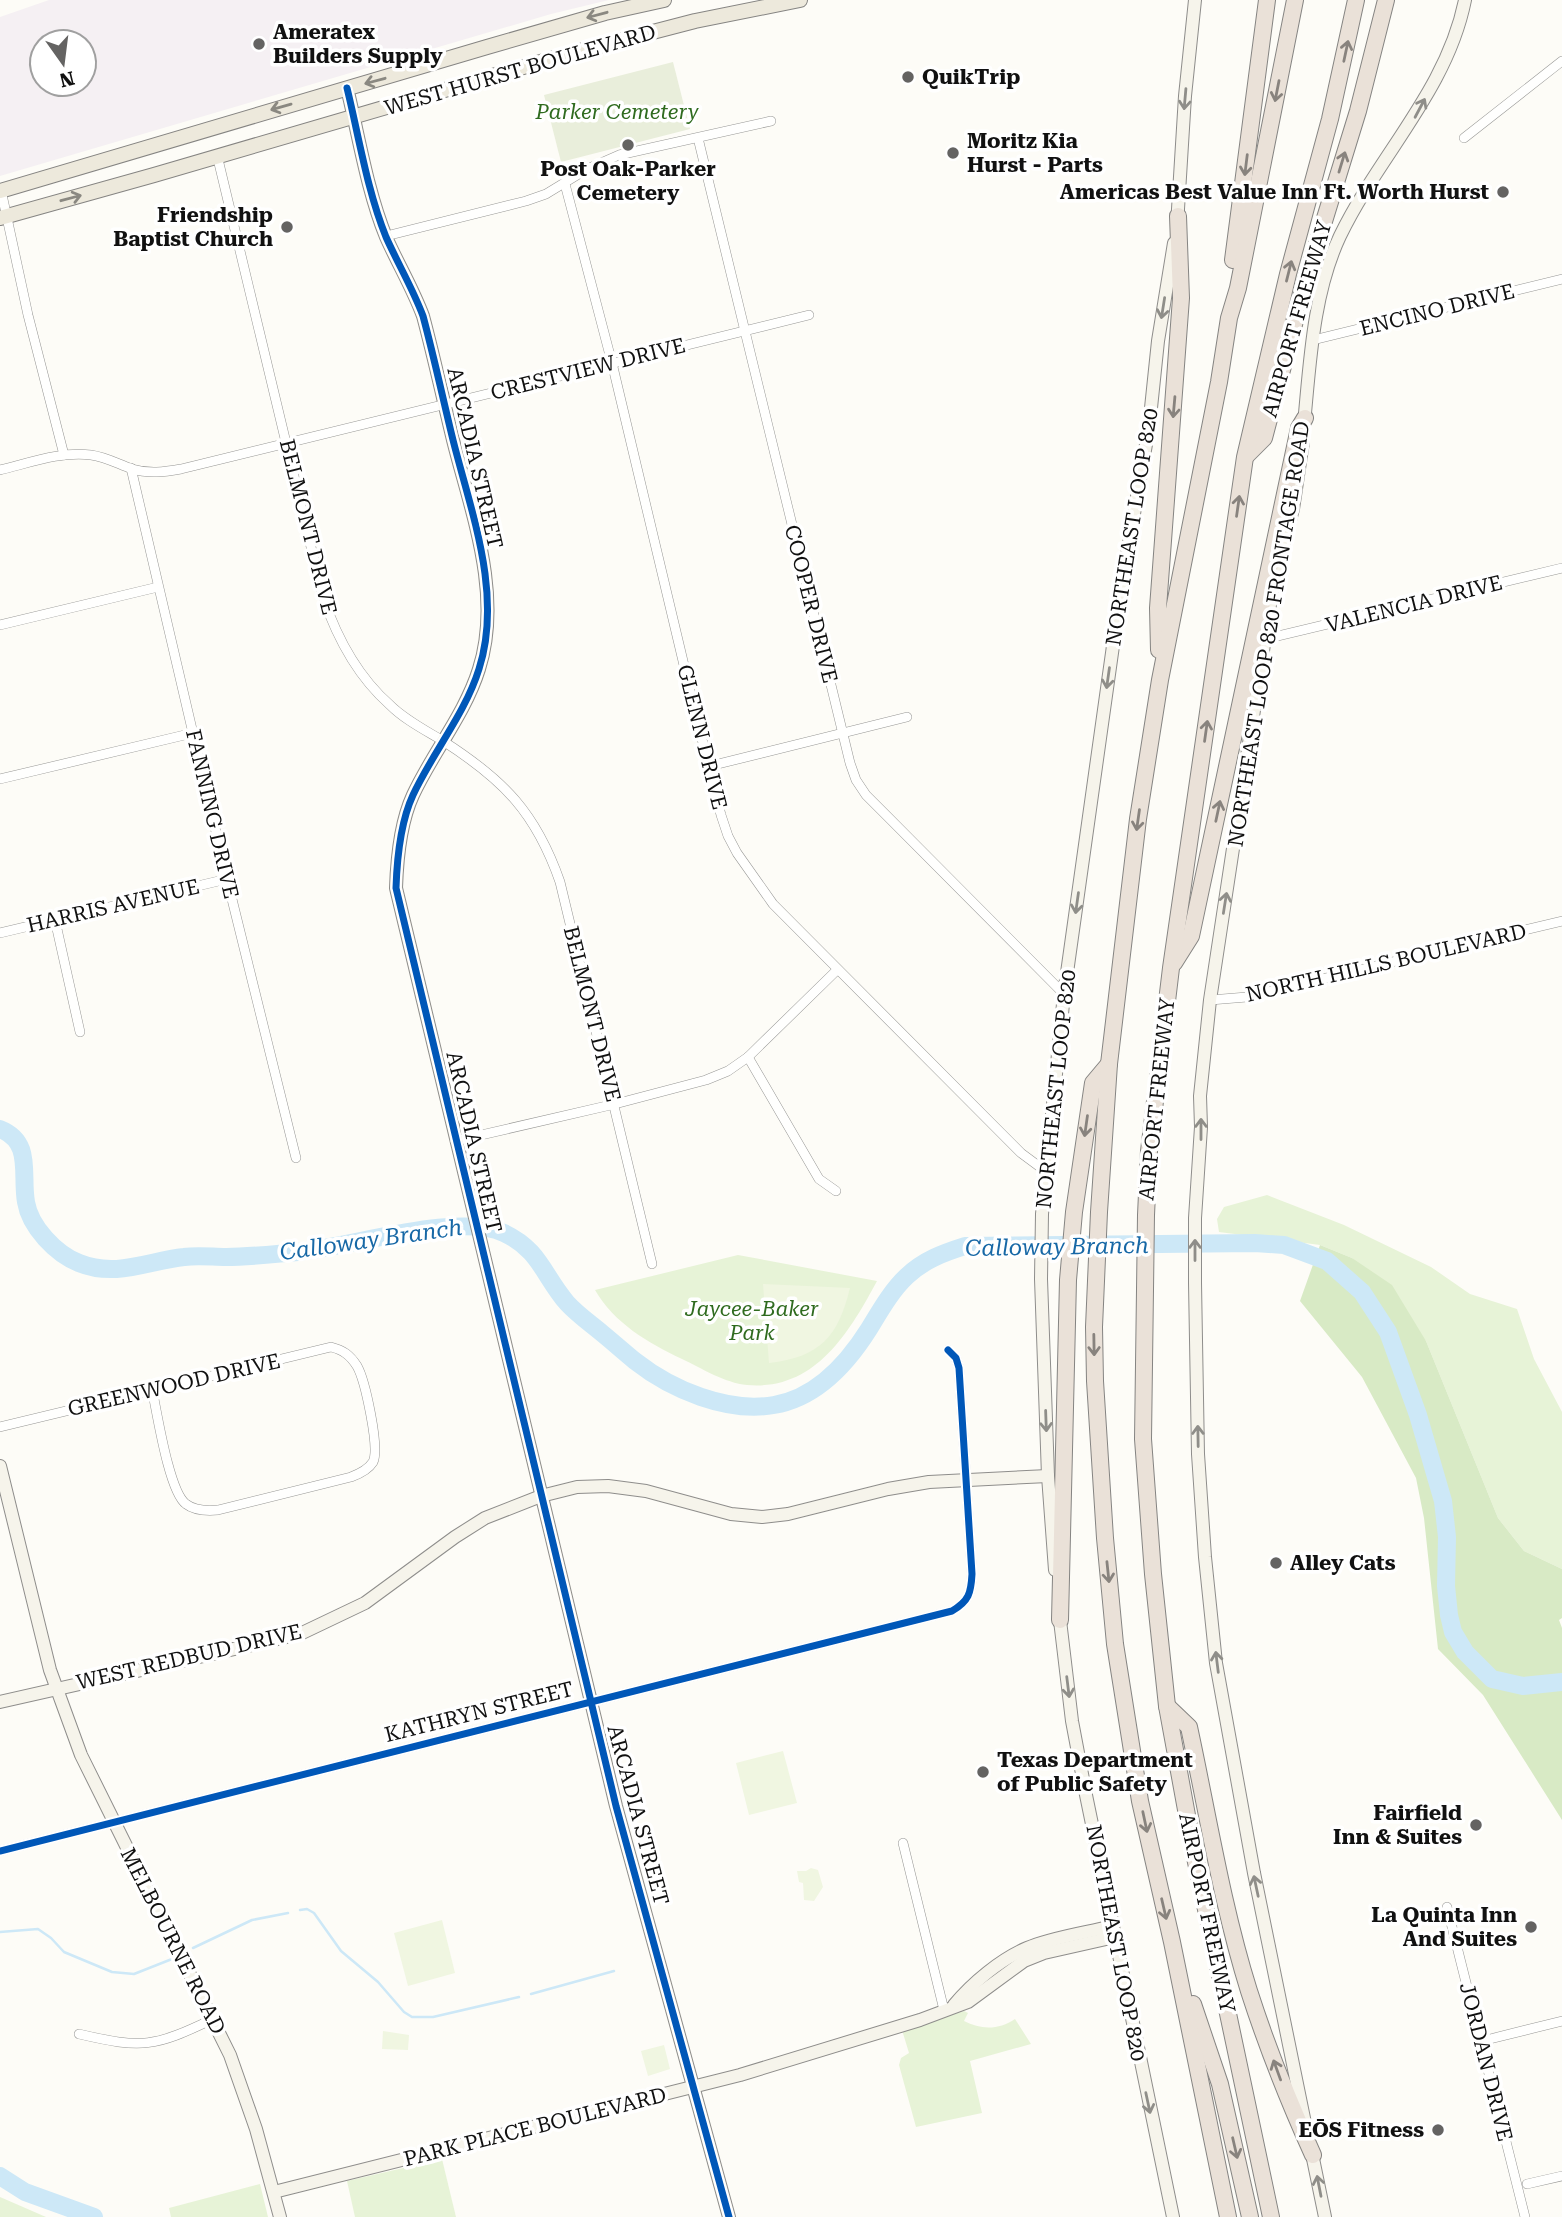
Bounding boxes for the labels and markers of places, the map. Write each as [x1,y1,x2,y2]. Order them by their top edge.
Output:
place label: Ameratex Builders Supply [273,20,443,68]
marker: Ameratex Builders Supply [251,36,267,52]
place label: QuikTrip [922,65,1020,89]
marker: QuikTrip [900,69,916,85]
place label: Moritz Kia Hurst - Parts [967,129,1103,177]
marker: Post Oak-Parker Cemetery [620,137,636,153]
marker: Moritz Kia Hurst - Parts [945,145,961,161]
place label: Post Oak-Parker Cemetery [540,157,716,205]
place label: Americas Best Value Inn Ft. Worth Hurst [1060,180,1489,204]
marker: Americas Best Value Inn Ft. Worth Hurst [1495,184,1511,200]
place label: Friendship Baptist Church [113,203,273,251]
marker: Friendship Baptist Church [279,219,295,235]
place label: Alley Cats [1290,1551,1396,1575]
marker: Alley Cats [1268,1555,1284,1571]
place label: Texas Department of Public Safety [997,1748,1193,1796]
marker: Texas Department of Public Safety [975,1764,991,1780]
place label: Fairfield Inn & Suites [1333,1801,1462,1849]
marker: Fairfield Inn & Suites [1468,1817,1484,1833]
place label: La Quinta Inn And Suites [1371,1903,1517,1951]
marker: La Quinta Inn And Suites [1523,1919,1539,1935]
place label: EŌS Fitness [1299,2118,1424,2142]
marker: EŌS Fitness [1430,2122,1446,2138]

